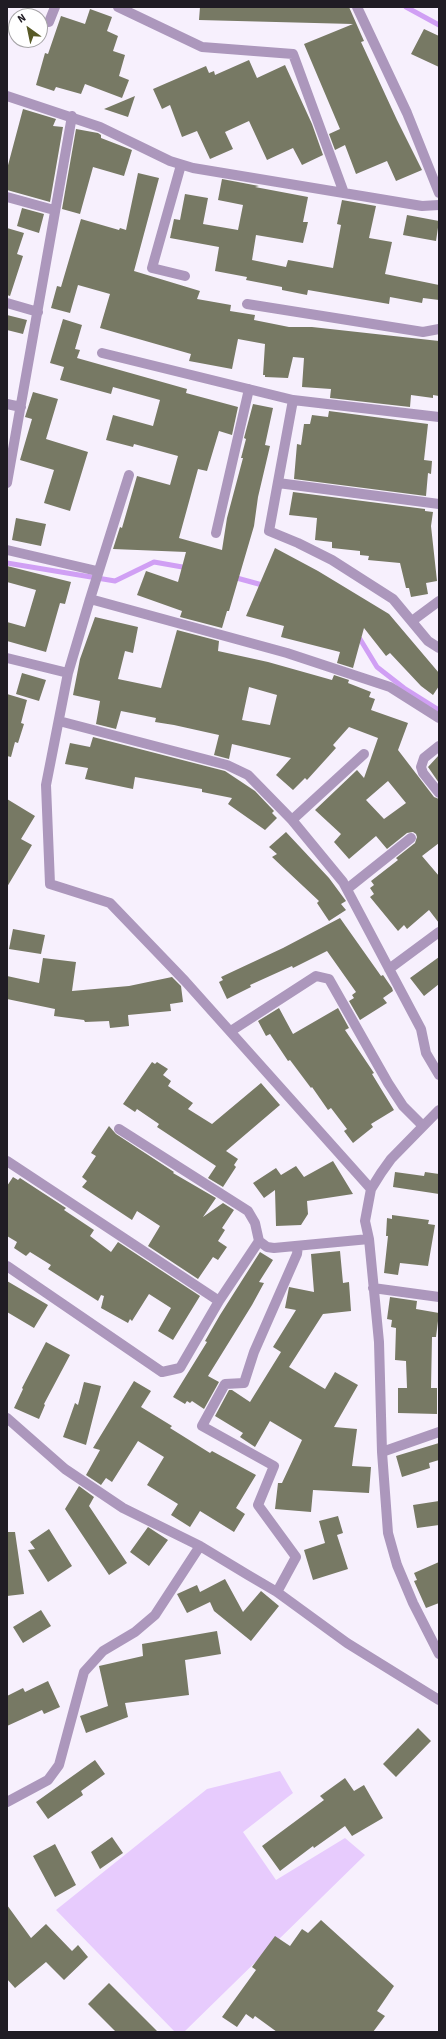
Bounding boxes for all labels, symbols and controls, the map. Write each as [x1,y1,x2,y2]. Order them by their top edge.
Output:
north arrow [8,8,48,48]
text: N [15,10,29,27]

